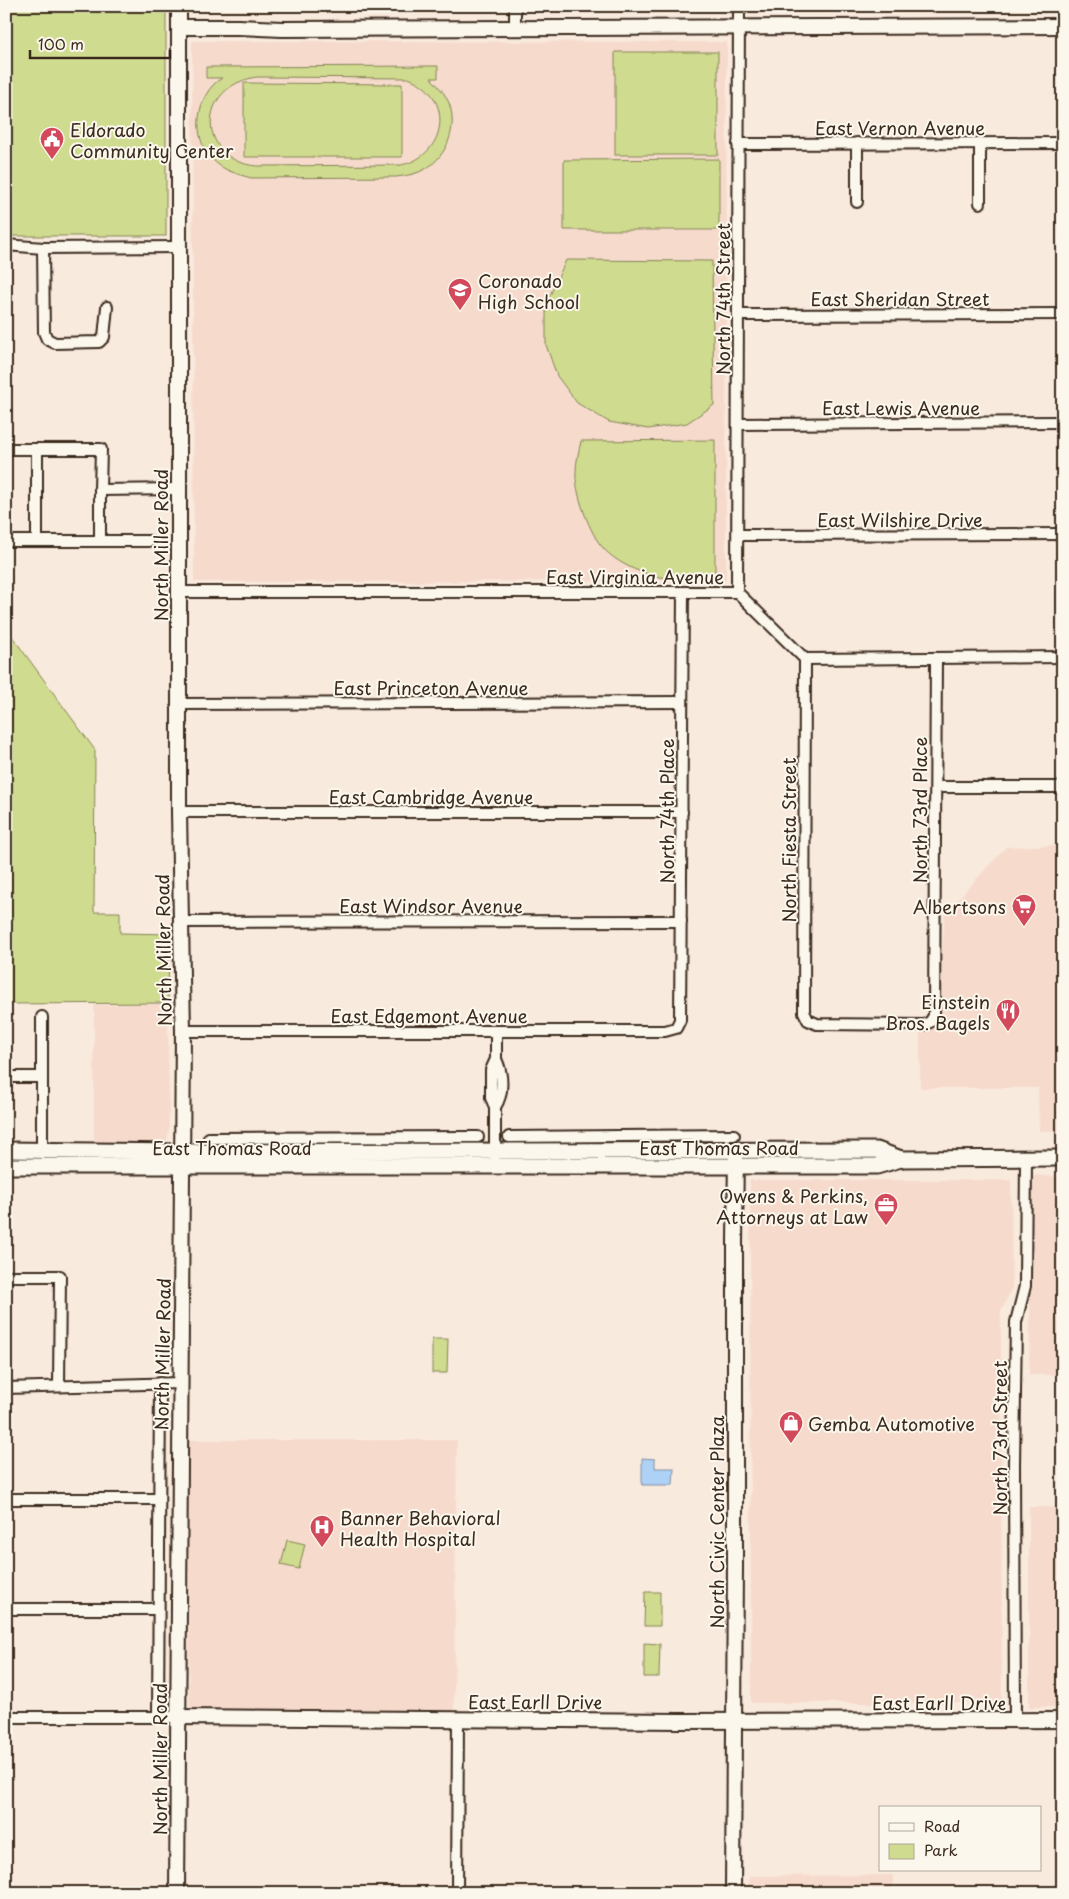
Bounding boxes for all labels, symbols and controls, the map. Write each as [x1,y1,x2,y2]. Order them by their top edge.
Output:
scale bar [30,28,170,60]
text: 100 m [38,32,84,55]
street label: East Vernon Avenue [815,114,985,141]
place label: Eldorado Community Center [70,116,234,164]
public building icon: Eldorado Community Center [39,126,65,160]
street label: North 74th Street [709,223,736,375]
place label: Coronado High School [478,267,580,315]
school or university icon: Coronado High School [447,277,473,311]
street label: East Sheridan Street [811,285,989,312]
street label: East Lewis Avenue [822,394,980,421]
street label: North Miller Road [147,469,174,621]
street label: East Wilshire Drive [817,506,983,533]
street label: East Virginia Avenue [546,563,724,590]
street label: East Princeton Avenue [334,674,529,701]
street label: North 73rd Place [906,737,933,883]
street label: North 74th Place [653,738,680,883]
street label: North Fiesta Street [775,757,802,923]
street label: East Cambridge Avenue [329,783,533,810]
street label: North Miller Road [148,874,178,1026]
street label: East Windsor Avenue [339,892,523,919]
place label: Albertsons [913,893,1006,920]
supermarket icon: Albertsons [1011,893,1037,927]
place label: Einstein Bros. Bagels [885,988,990,1036]
restaurant icon: Einstein Bros. Bagels [995,998,1021,1032]
street label: East Edgemont Avenue [331,1002,528,1029]
street label: East Thomas Road [152,1134,312,1161]
street label: East Thomas Road [639,1134,799,1161]
place label: Owens & Perkins, Attorneys at Law [716,1182,868,1230]
office icon: Owens & Perkins, Attorneys at Law [873,1192,899,1226]
street label: North Miller Road [147,1278,177,1430]
street label: North 73rd Street [986,1360,1013,1516]
shop icon: Gemba Automotive [778,1410,804,1444]
place label: Gemba Automotive [808,1410,975,1437]
street label: North Civic Center Plaza [703,1415,730,1628]
place label: Banner Behavioral Health Hospital [340,1504,501,1552]
hospital icon: Banner Behavioral Health Hospital [309,1514,335,1548]
street label: North Miller Road [146,1683,173,1835]
street label: East Earll Drive [468,1688,602,1715]
street label: East Earll Drive [872,1689,1006,1716]
legend [879,1806,1042,1872]
text: Road [924,1814,960,1837]
text: Park [924,1838,958,1861]

